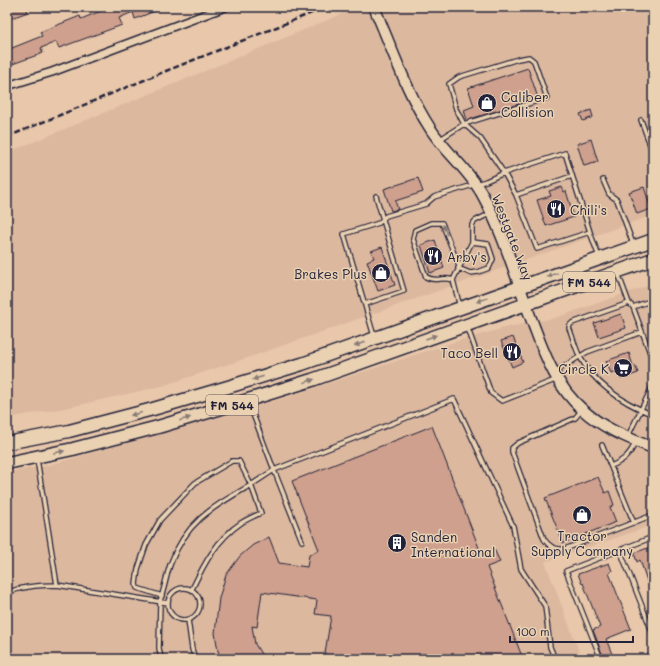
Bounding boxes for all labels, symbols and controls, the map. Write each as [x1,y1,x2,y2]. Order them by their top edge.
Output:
place label: Caliber Collision [501,88,554,120]
shop icon: Caliber Collision [476,92,498,114]
street label: Westgate Way [489,191,537,283]
restaurant icon: Chili's [545,198,567,220]
place label: Chili's [570,201,607,218]
one-way arrow [441,224,447,236]
restaurant icon: Arby's [422,245,444,267]
place label: Arby's [447,248,487,265]
shop icon: Brakes Plus [370,262,392,284]
place label: Brakes Plus [294,265,367,282]
one-way arrow [545,272,557,278]
road number: FM 544 [563,272,615,292]
one-way arrow [476,297,488,303]
one-way arrow [426,334,438,340]
one-way arrow [353,341,365,347]
restaurant icon: Taco Bell [501,341,523,363]
place label: Taco Bell [441,344,498,361]
supermarket icon: Circle K [612,357,634,379]
place label: Circle K [558,360,609,377]
one-way arrow [252,375,264,381]
one-way arrow [303,378,315,384]
road number: FM 544 [206,395,258,415]
one-way arrow [130,411,143,417]
one-way arrow [179,416,191,422]
one-way arrow [53,448,65,454]
shop icon: Tractor Supply Company [571,504,593,526]
place label: Tractor Supply Company [531,527,633,559]
place label: Sanden International [411,528,495,560]
building icon: Sanden International [386,532,408,554]
scale bar [510,618,633,644]
text: 100 m [516,623,550,639]

